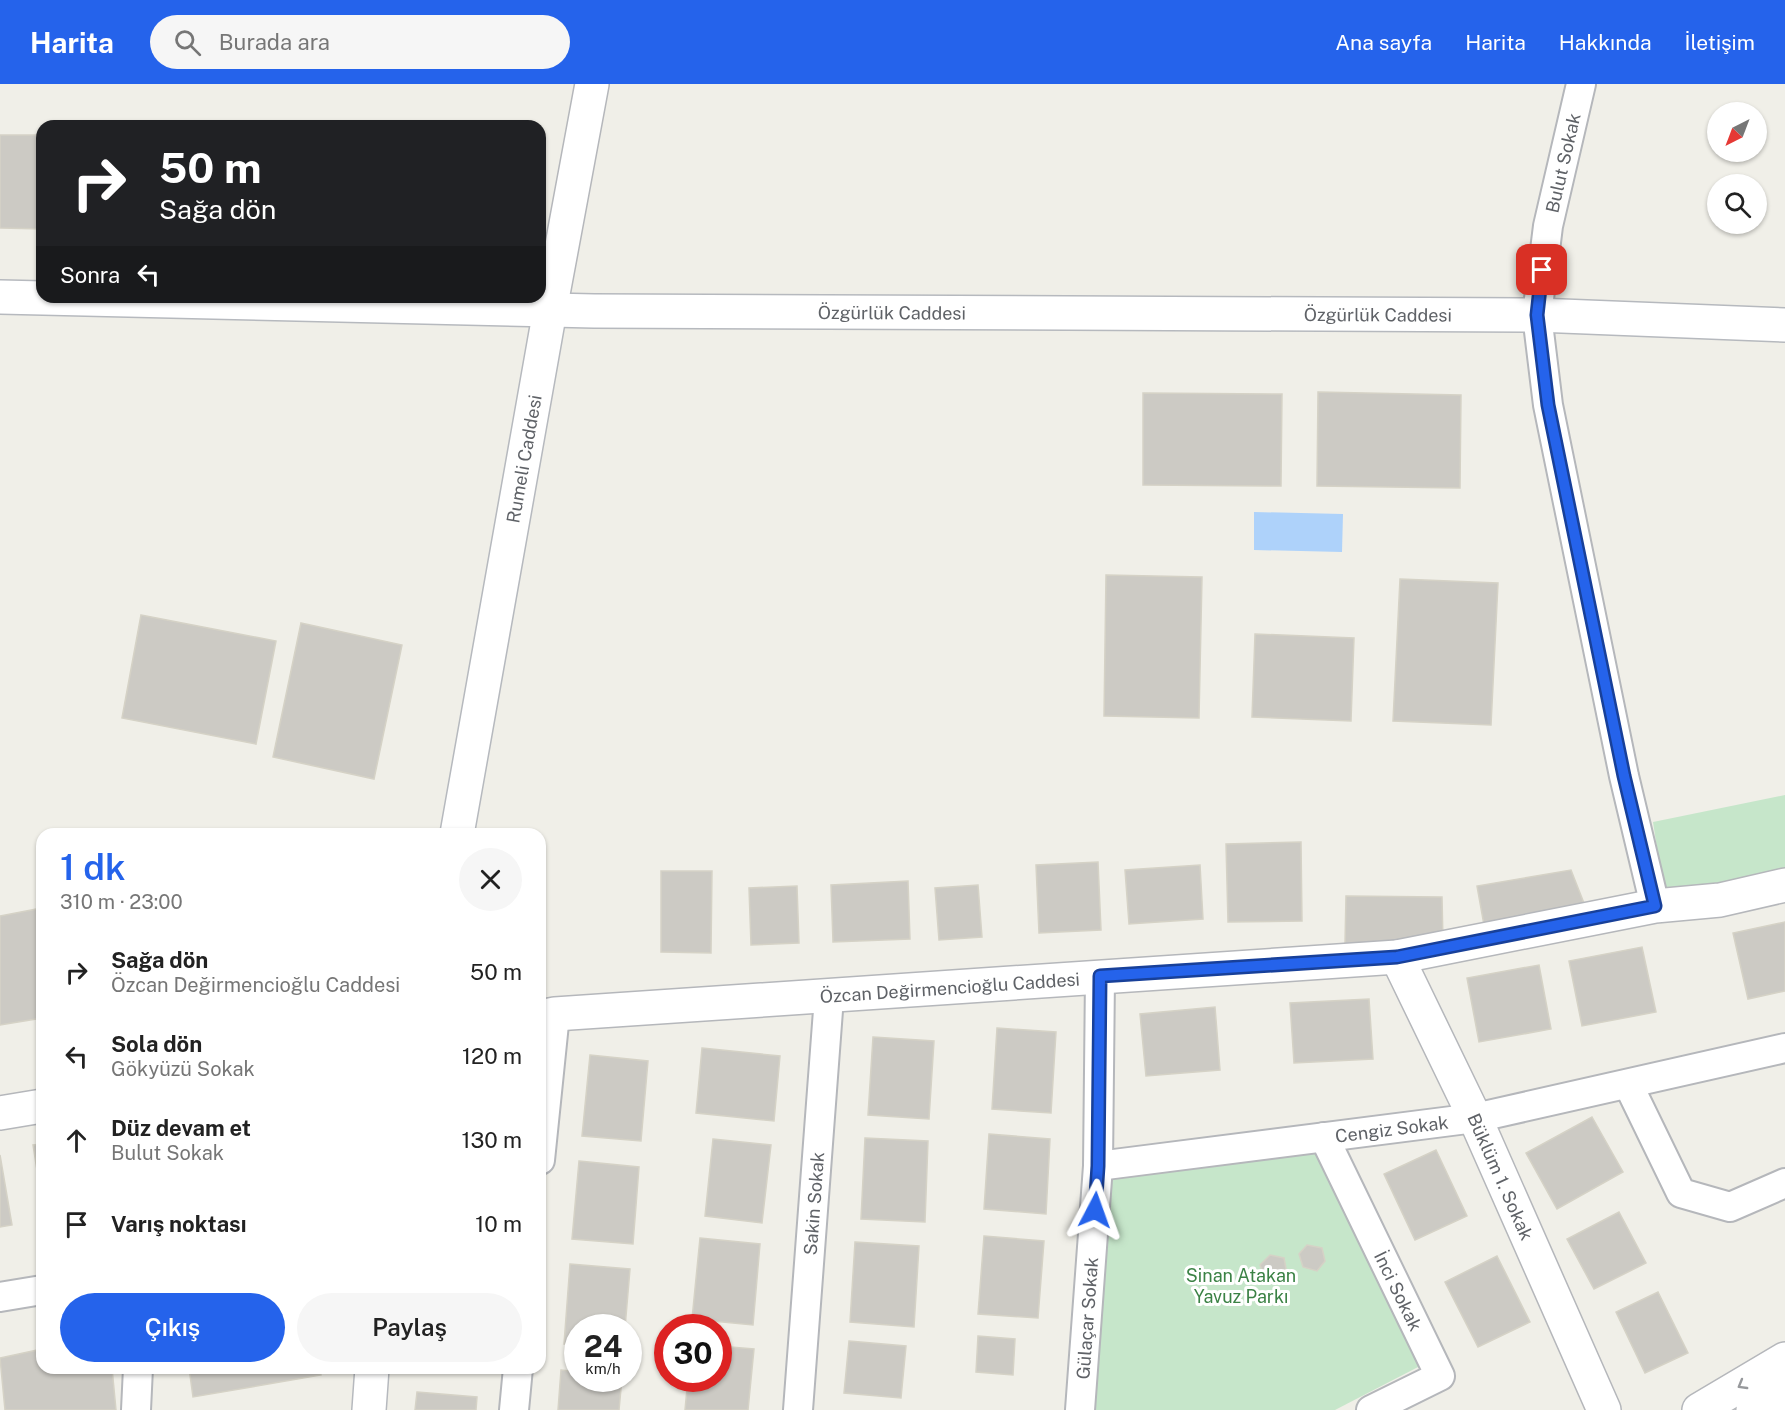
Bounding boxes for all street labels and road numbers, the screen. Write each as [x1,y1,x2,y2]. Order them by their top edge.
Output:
street label: Bulut Sokak [1541,111,1585,215]
street label: Özgürlük Caddesi [818,300,966,323]
street label: Özgürlük Caddesi [1304,303,1452,325]
street label: Rumeli Caddesi [502,393,545,525]
street label: Özcan Değirmencioğlu Caddesi [819,968,1080,1007]
street label: Büklüm 1. Sokak [1464,1110,1538,1243]
street label: Cengiz Sokak [1334,1111,1449,1146]
street label: Sakin Sokak [799,1151,828,1256]
street label: İnci Sokak [1370,1247,1427,1334]
street label: Gülaçar Sokak [1072,1256,1102,1380]

